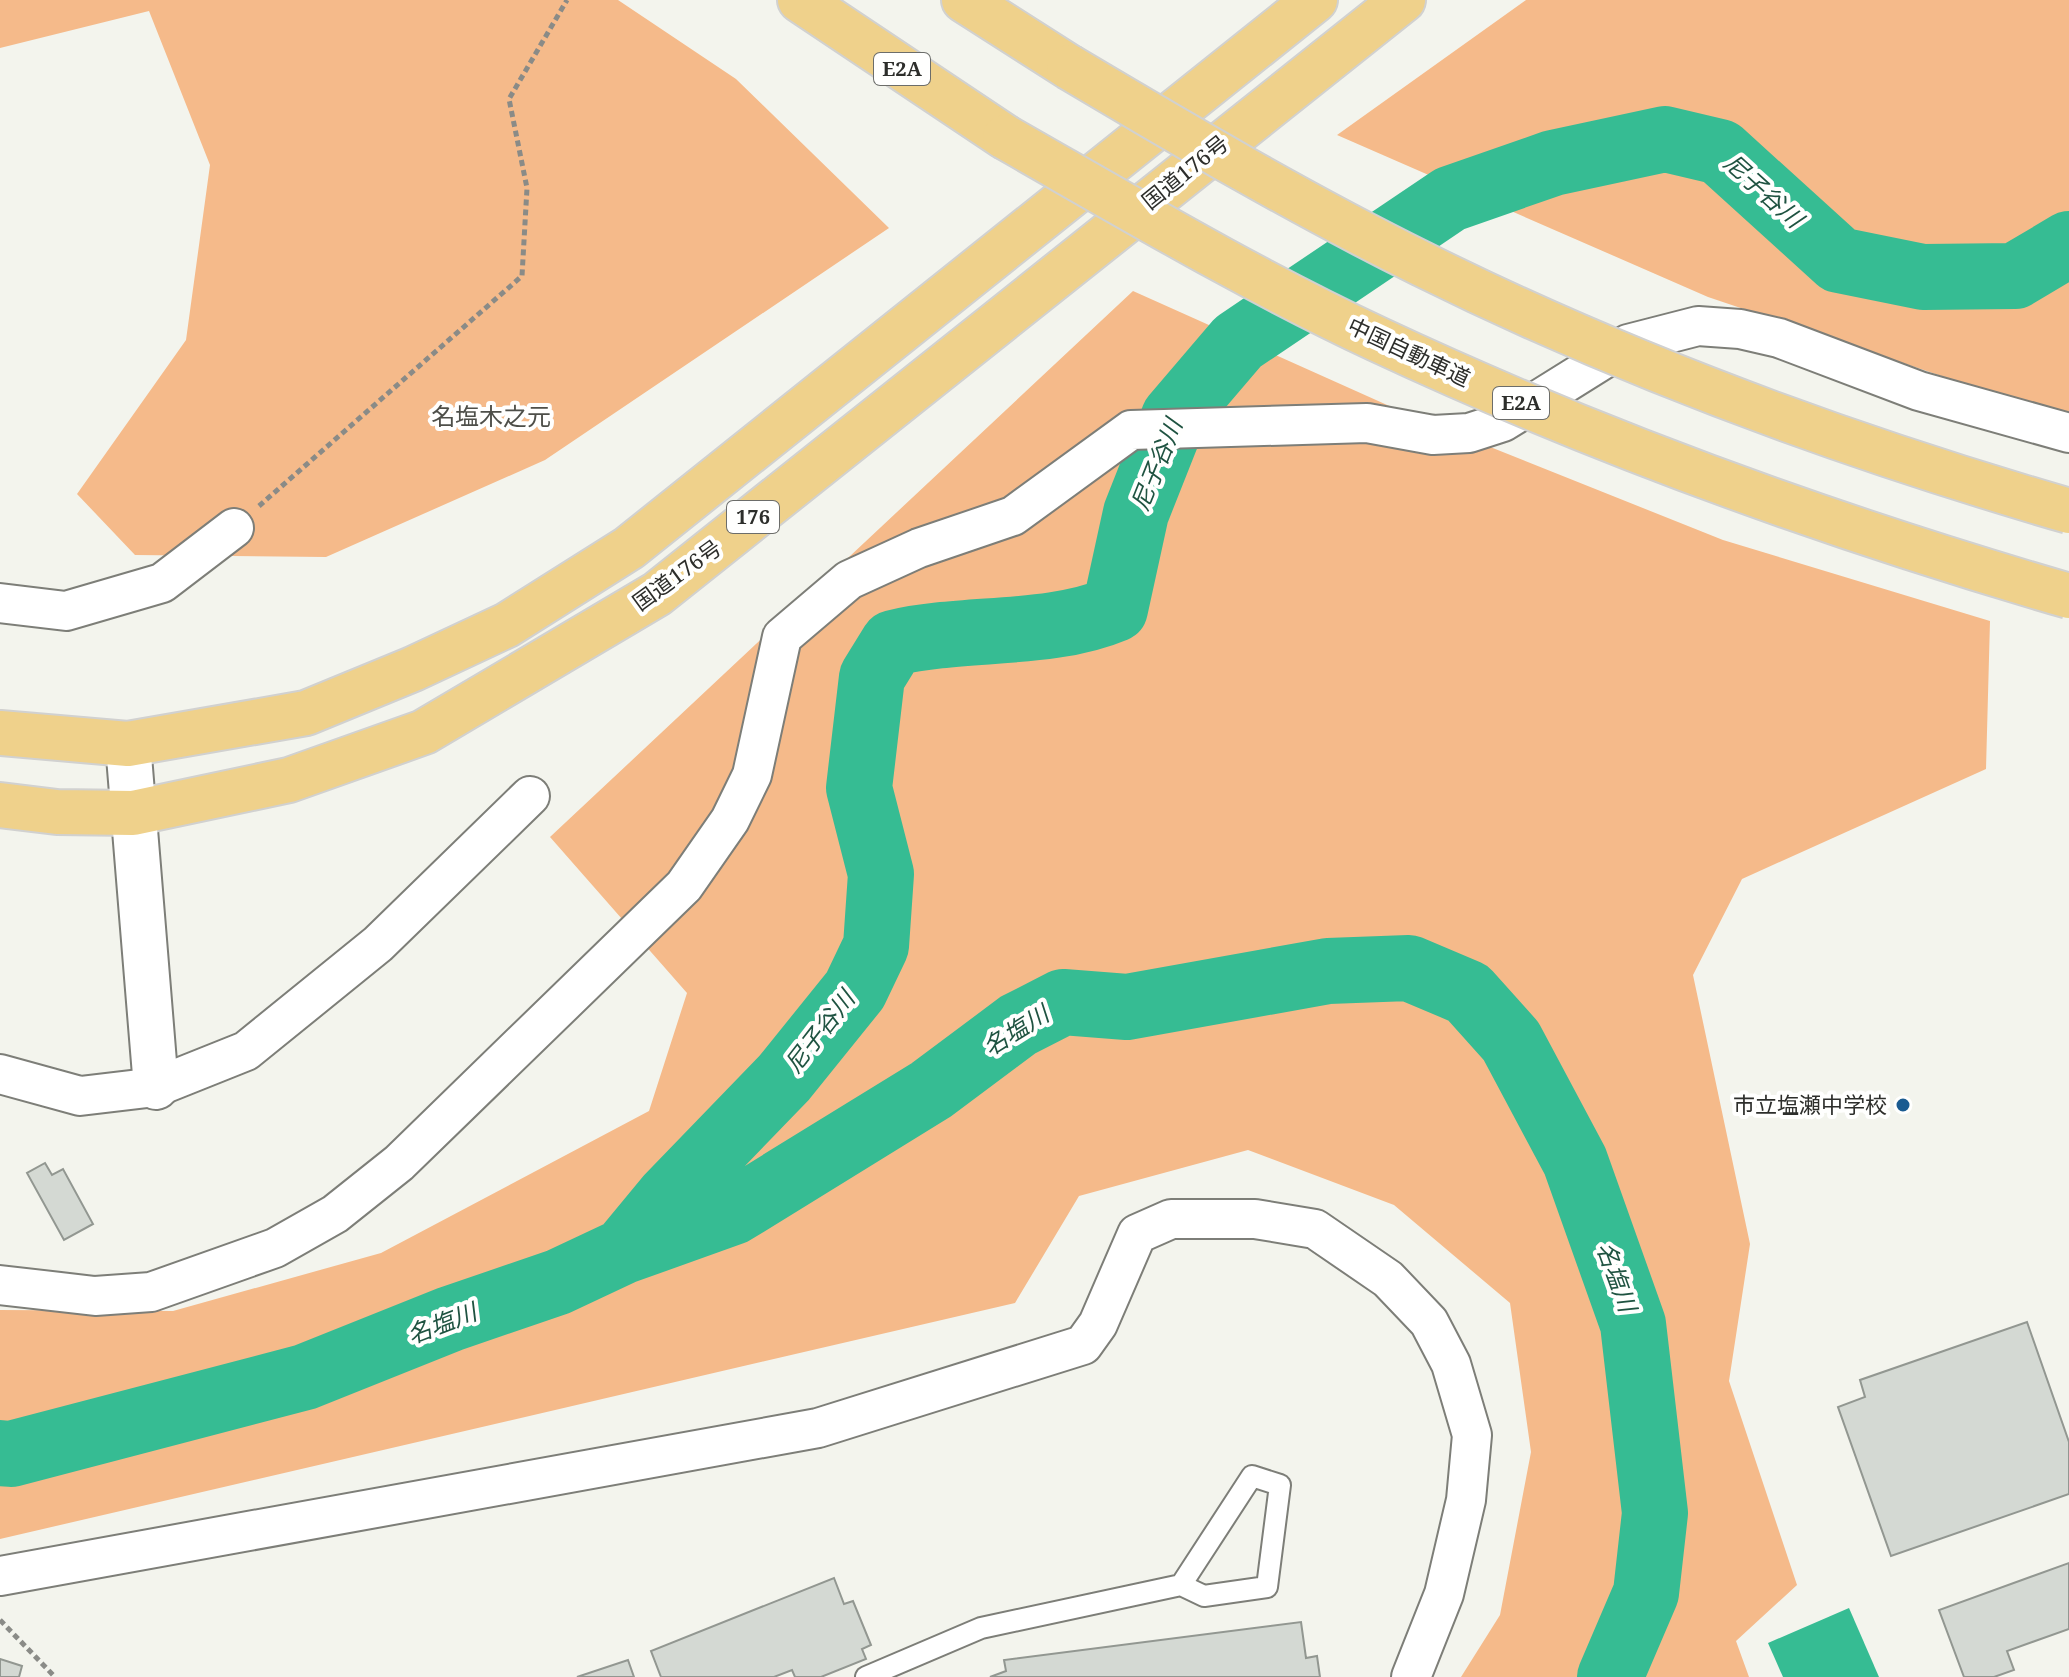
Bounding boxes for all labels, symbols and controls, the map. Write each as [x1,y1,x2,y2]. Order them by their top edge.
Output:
road number: E2A [874,53,930,85]
street label: 国道176号 [1135,127,1234,215]
water label: 尼子谷川 [1717,146,1813,236]
street label: 中国自動車道 [1343,310,1476,393]
road number: E2A [1493,387,1549,419]
district label: 名塩木之元 [431,399,551,432]
water label: 尼子谷川 [1122,411,1190,515]
road number: 176 [727,501,779,533]
street label: 国道176号 [626,532,727,617]
water label: 尼子谷川 [776,981,863,1079]
water label: 名塩川 [976,995,1057,1063]
place label: 市立塩瀬中学校 [1733,1089,1887,1119]
marker: 市立塩瀬中学校 [1894,1096,1912,1114]
water label: 名塩川 [1590,1237,1646,1319]
water label: 名塩川 [402,1293,484,1351]

